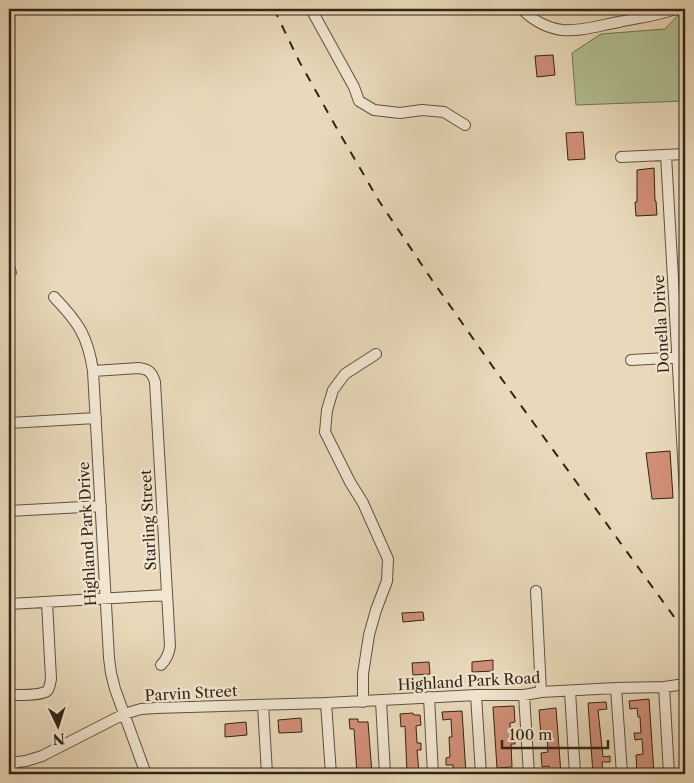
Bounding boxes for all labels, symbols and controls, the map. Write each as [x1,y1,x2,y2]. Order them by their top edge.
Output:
street label: Donella Drive [649,274,673,374]
street label: Highland Park Drive [74,461,100,607]
street label: Starling Street [136,468,160,571]
street label: Highland Park Road [397,668,541,694]
street label: Parvin Street [144,681,238,705]
north arrow [32,700,82,750]
scale bar [502,718,608,750]
text: 100 m [509,725,552,744]
text: N [52,730,66,748]

